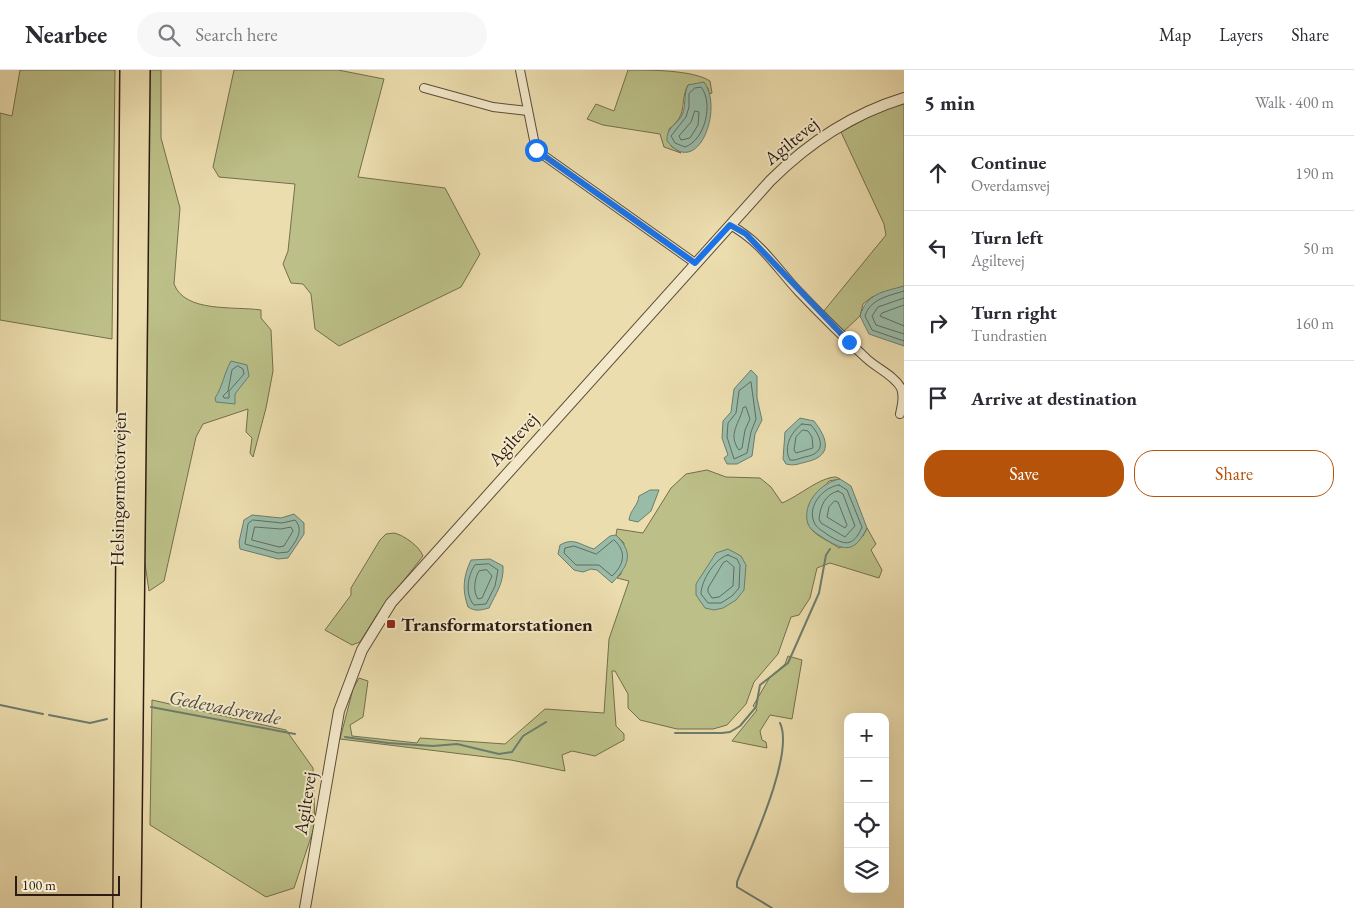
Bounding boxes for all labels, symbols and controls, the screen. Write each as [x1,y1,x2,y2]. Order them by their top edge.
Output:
search box [137,12,487,57]
text: Nearbee [25,19,107,50]
icon: search [155,21,183,49]
text: Search here [195,22,278,47]
text: Map [1159,23,1191,46]
text: Layers [1219,23,1263,46]
text: Share [1291,23,1329,46]
text: 5 min [924,89,975,116]
text: Walk · 400 m [1255,92,1334,113]
street label: Agiltevej [758,111,824,171]
route start [525,139,548,162]
text: Continue [971,150,1046,175]
icon: ahead [924,159,952,187]
text: 190 m [1295,163,1334,184]
text: Overdamsvej [971,175,1050,196]
text: Turn left [971,225,1043,250]
icon: left [924,234,952,262]
text: 50 m [1303,238,1334,259]
text: Agiltevej [971,250,1025,271]
text: Turn right [971,300,1057,325]
icon: right [924,309,952,337]
text: 160 m [1295,313,1334,334]
text: Tundrastien [971,325,1047,346]
route end [838,331,861,354]
icon: arrive [924,384,952,412]
text: Arrive at destination [971,386,1137,411]
street label: Agiltevej [482,407,544,472]
street label: Helsingørmotorvejen [104,411,132,567]
button: Save [924,450,1124,497]
button: Share [1134,450,1334,497]
place label: Transformatorstationen [401,612,593,637]
marker: Transformatorstationen [385,618,397,630]
water label: Gedevadsrende [167,683,283,731]
map controls [844,713,889,893]
button: + [844,713,889,758]
button: − [844,758,889,803]
street label: Agiltevej [288,770,322,837]
button: locate [844,803,889,848]
button: layers [844,848,889,893]
scale bar [15,873,120,896]
text: 100 m [22,876,56,894]

